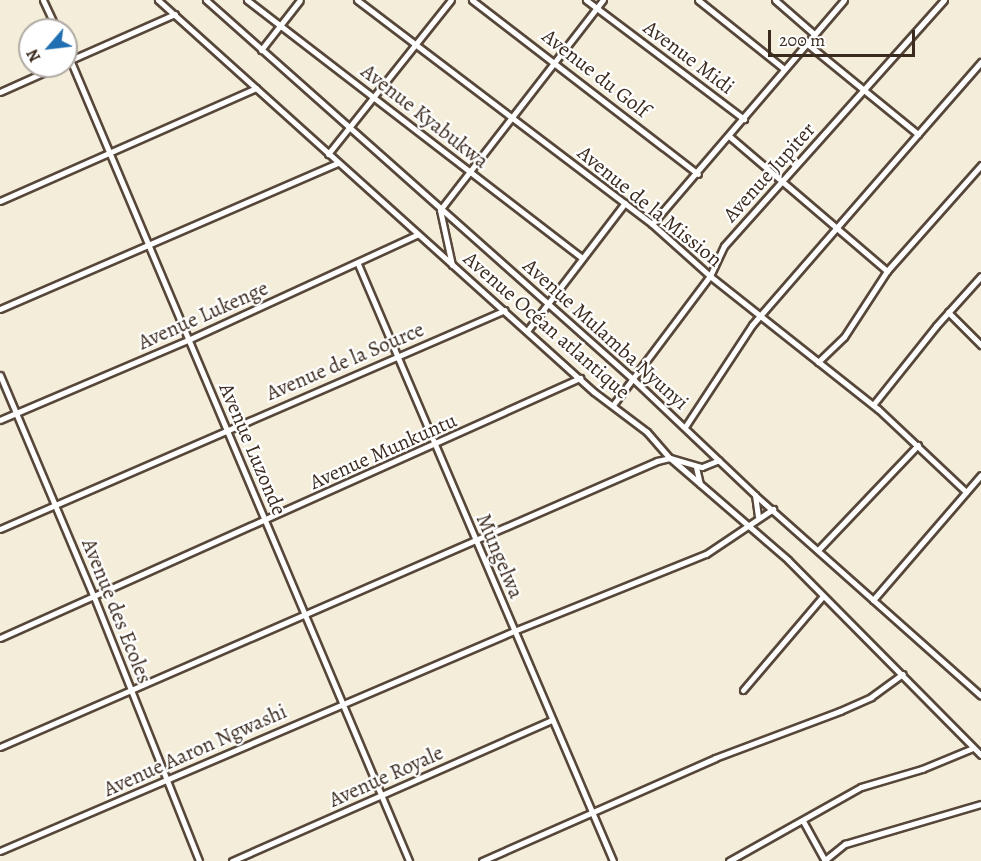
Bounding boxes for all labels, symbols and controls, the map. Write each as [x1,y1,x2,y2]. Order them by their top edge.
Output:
street label: Avenue Midi [639,15,739,99]
north arrow [18,18,78,78]
scale bar [771,18,918,56]
street label: Avenue du Golf [537,23,655,123]
text: 200 m [779,28,825,52]
text: N [21,45,46,66]
street label: Avenue Kyabukwa [356,58,494,174]
street label: Avenue Jupiter [718,117,820,227]
street label: Avenue de la Mission [573,140,727,272]
street label: Avenue Océan atlantique [459,246,635,404]
street label: Avenue Mulamba Nyunyi [518,253,694,415]
street label: Avenue Lukenge [134,275,272,355]
street label: Avenue de la Source [262,316,428,406]
street label: Avenue Luzonde [214,379,292,519]
street label: Avenue Munkuntu [305,407,461,495]
street label: Mungelwa [471,510,529,602]
street label: Avenue des Ecoles [76,535,158,687]
street label: Avenue Aaron Ngwashi [100,698,290,802]
street label: Avenue Royale [325,740,447,812]

